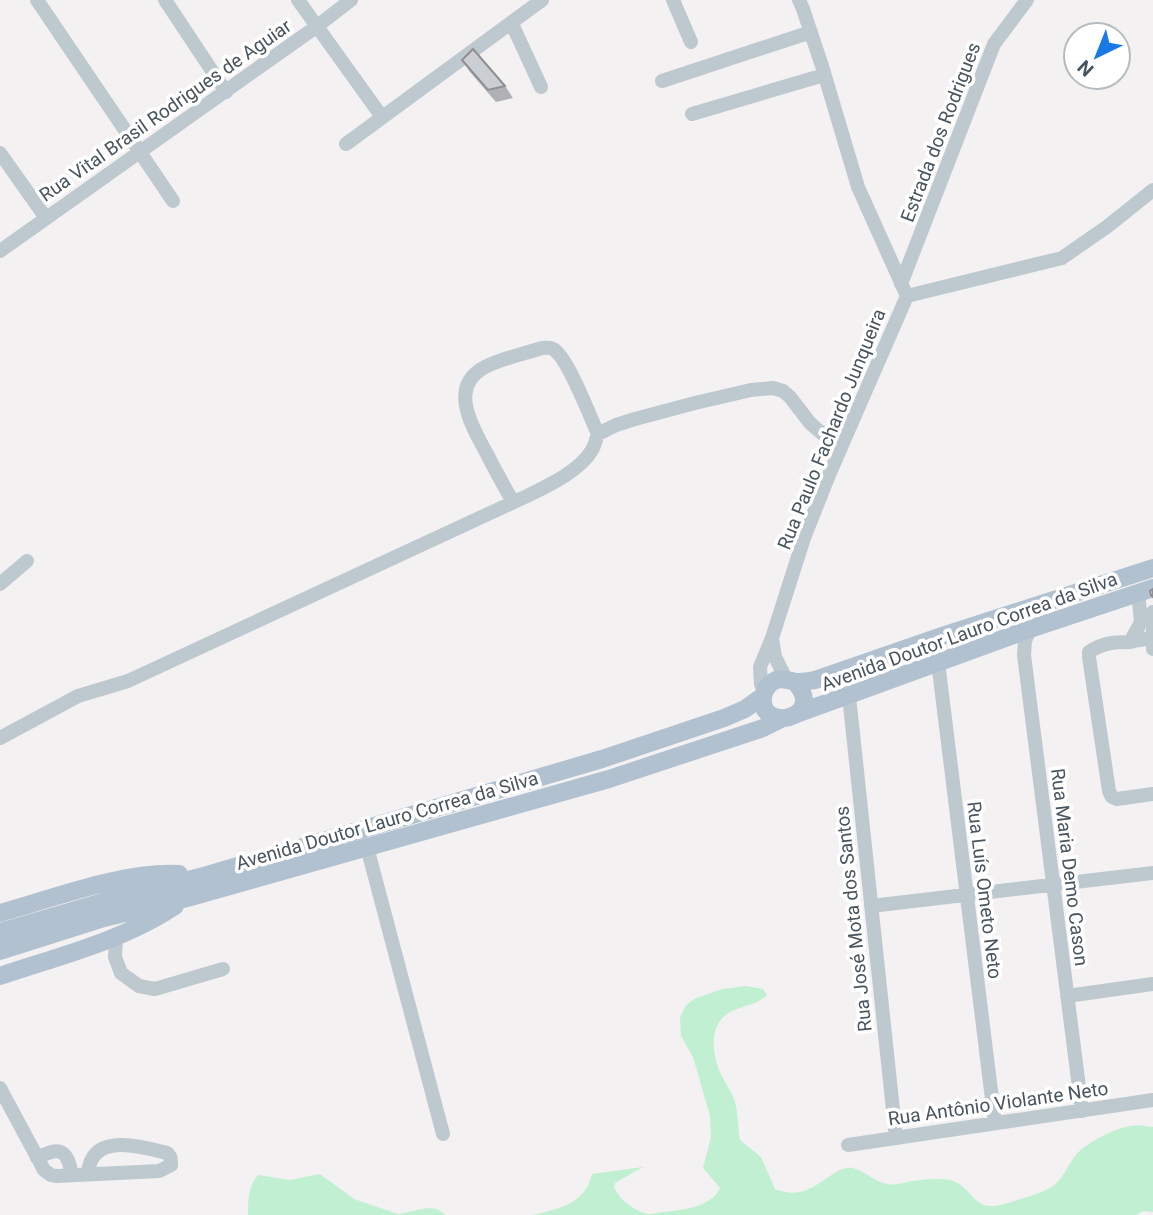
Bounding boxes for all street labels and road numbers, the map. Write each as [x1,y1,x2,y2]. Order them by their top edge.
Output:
street label: Rua Vital Brasil Rodrigues de Aguiar [35,14,296,207]
street label: Estrada dos Rodrigues [896,39,985,225]
street label: Rua Paulo Fachardo Junqueira [773,305,890,553]
street label: Avenida Doutor Lauro Correa da Silva [818,567,1120,696]
street label: Avenida Doutor Lauro Correa da Silva [233,766,541,875]
street label: Rua Maria Demo Cason [1046,767,1093,967]
street label: Rua Luís Ometo Neto [962,800,1007,980]
street label: Rua José Mota dos Santos [830,805,877,1033]
street label: Rua Antônio Violante Neto [886,1077,1110,1130]

